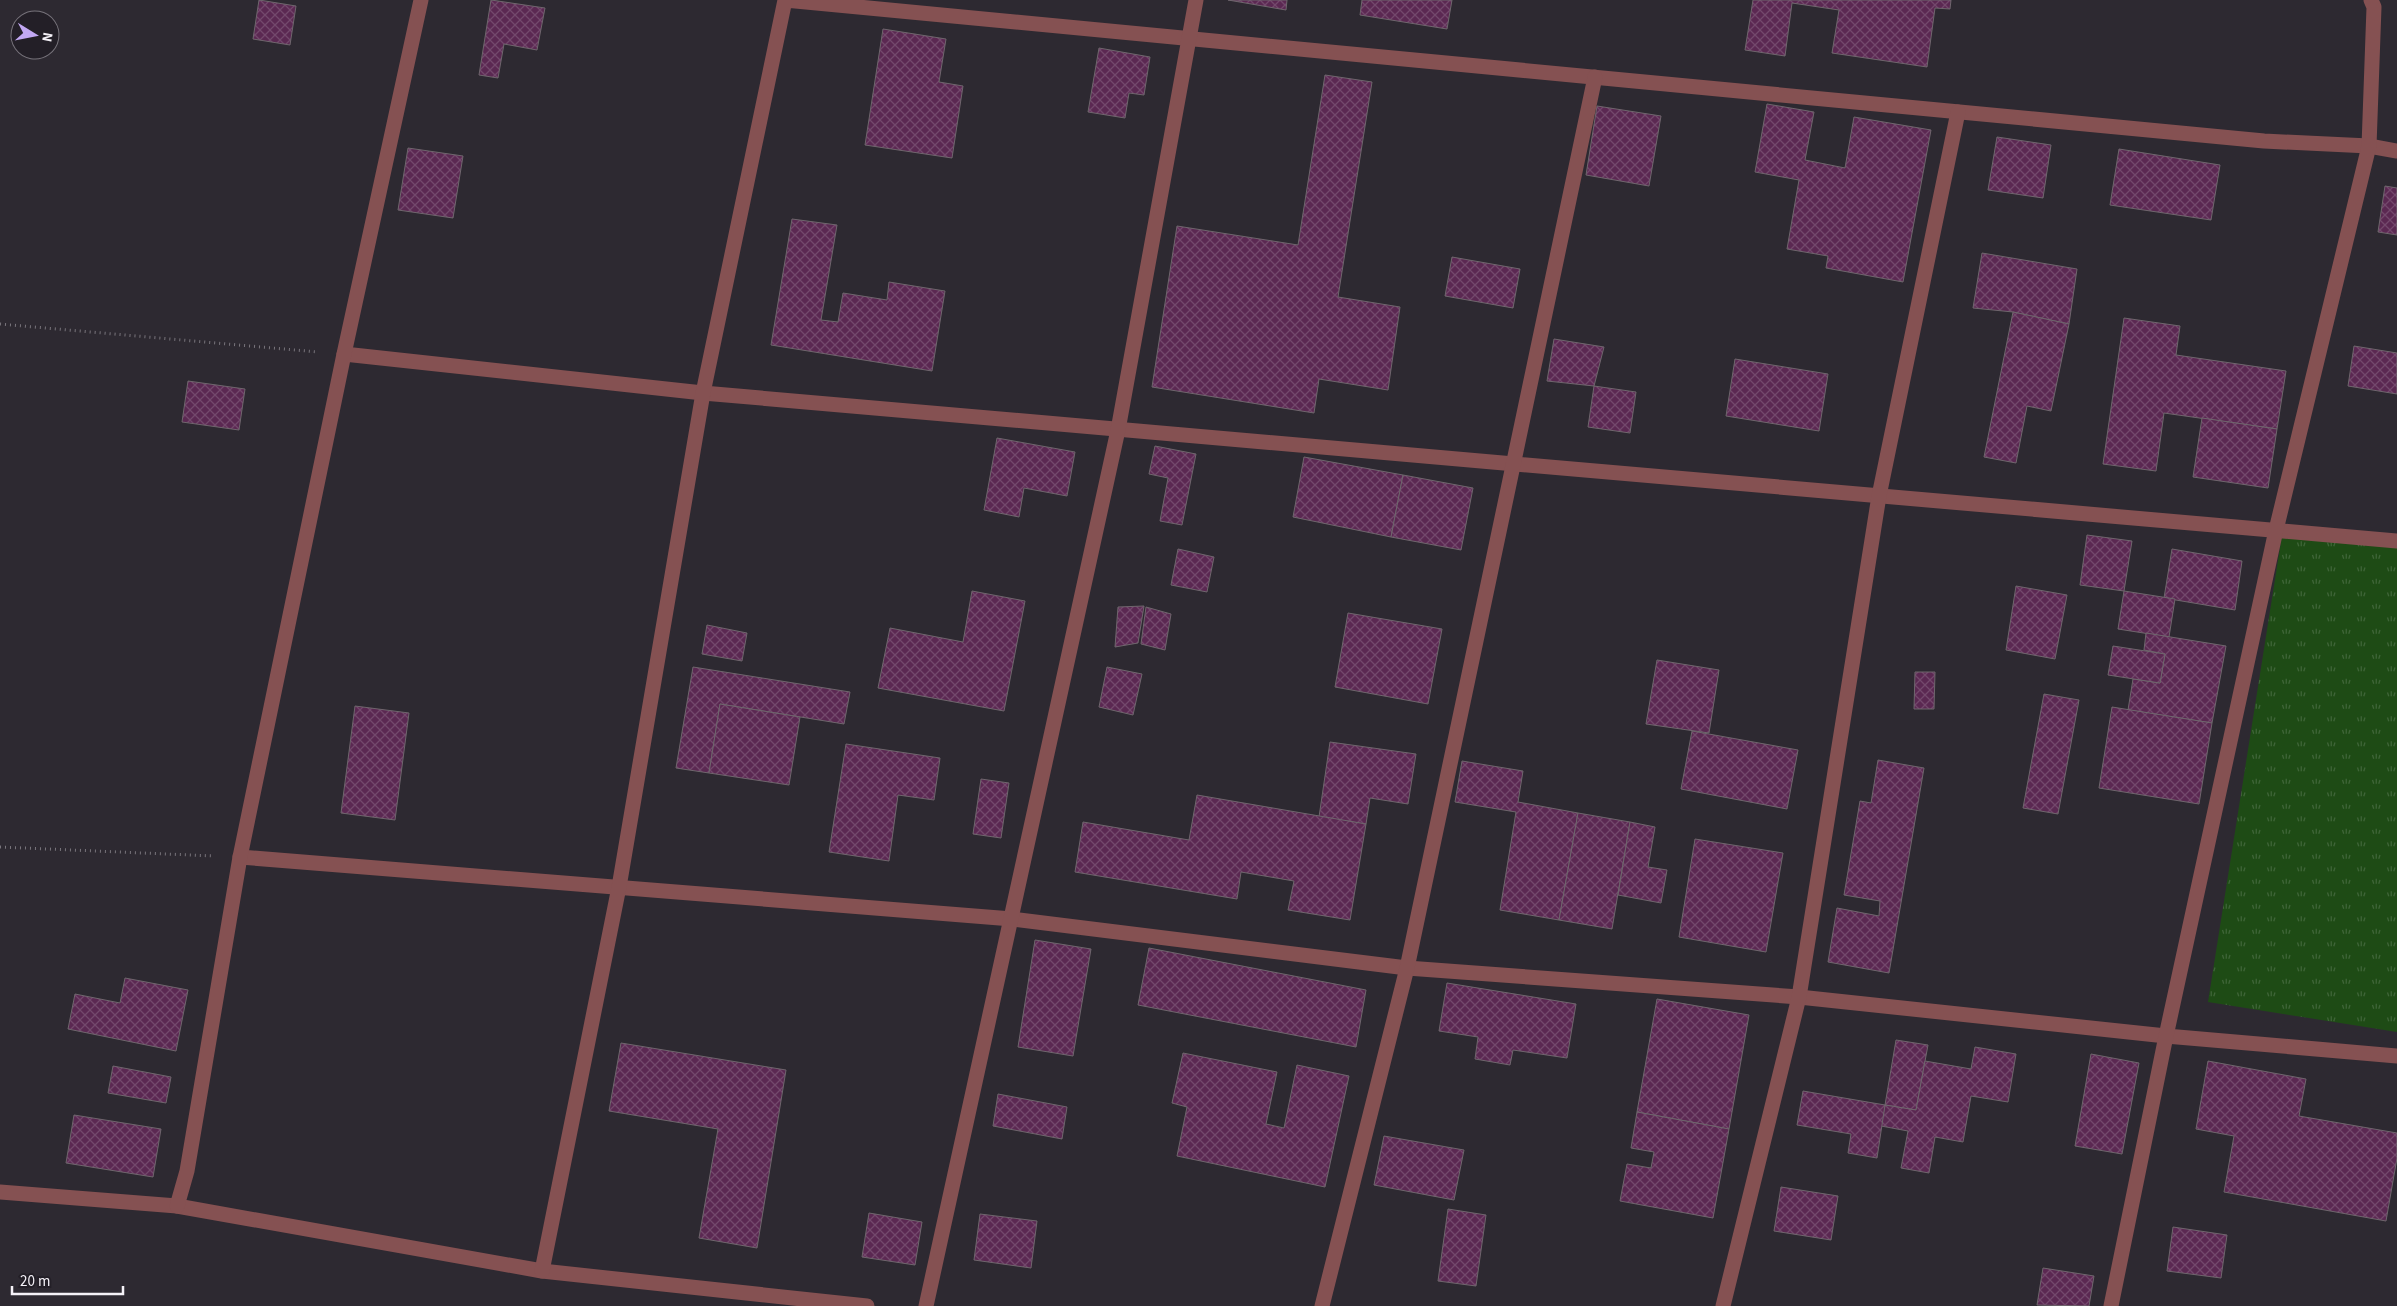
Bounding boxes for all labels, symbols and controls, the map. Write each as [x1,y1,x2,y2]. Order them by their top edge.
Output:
north arrow [10,10,60,60]
text: N [36,31,57,43]
scale bar [12,1264,124,1296]
text: 20 m [20,1271,50,1292]

